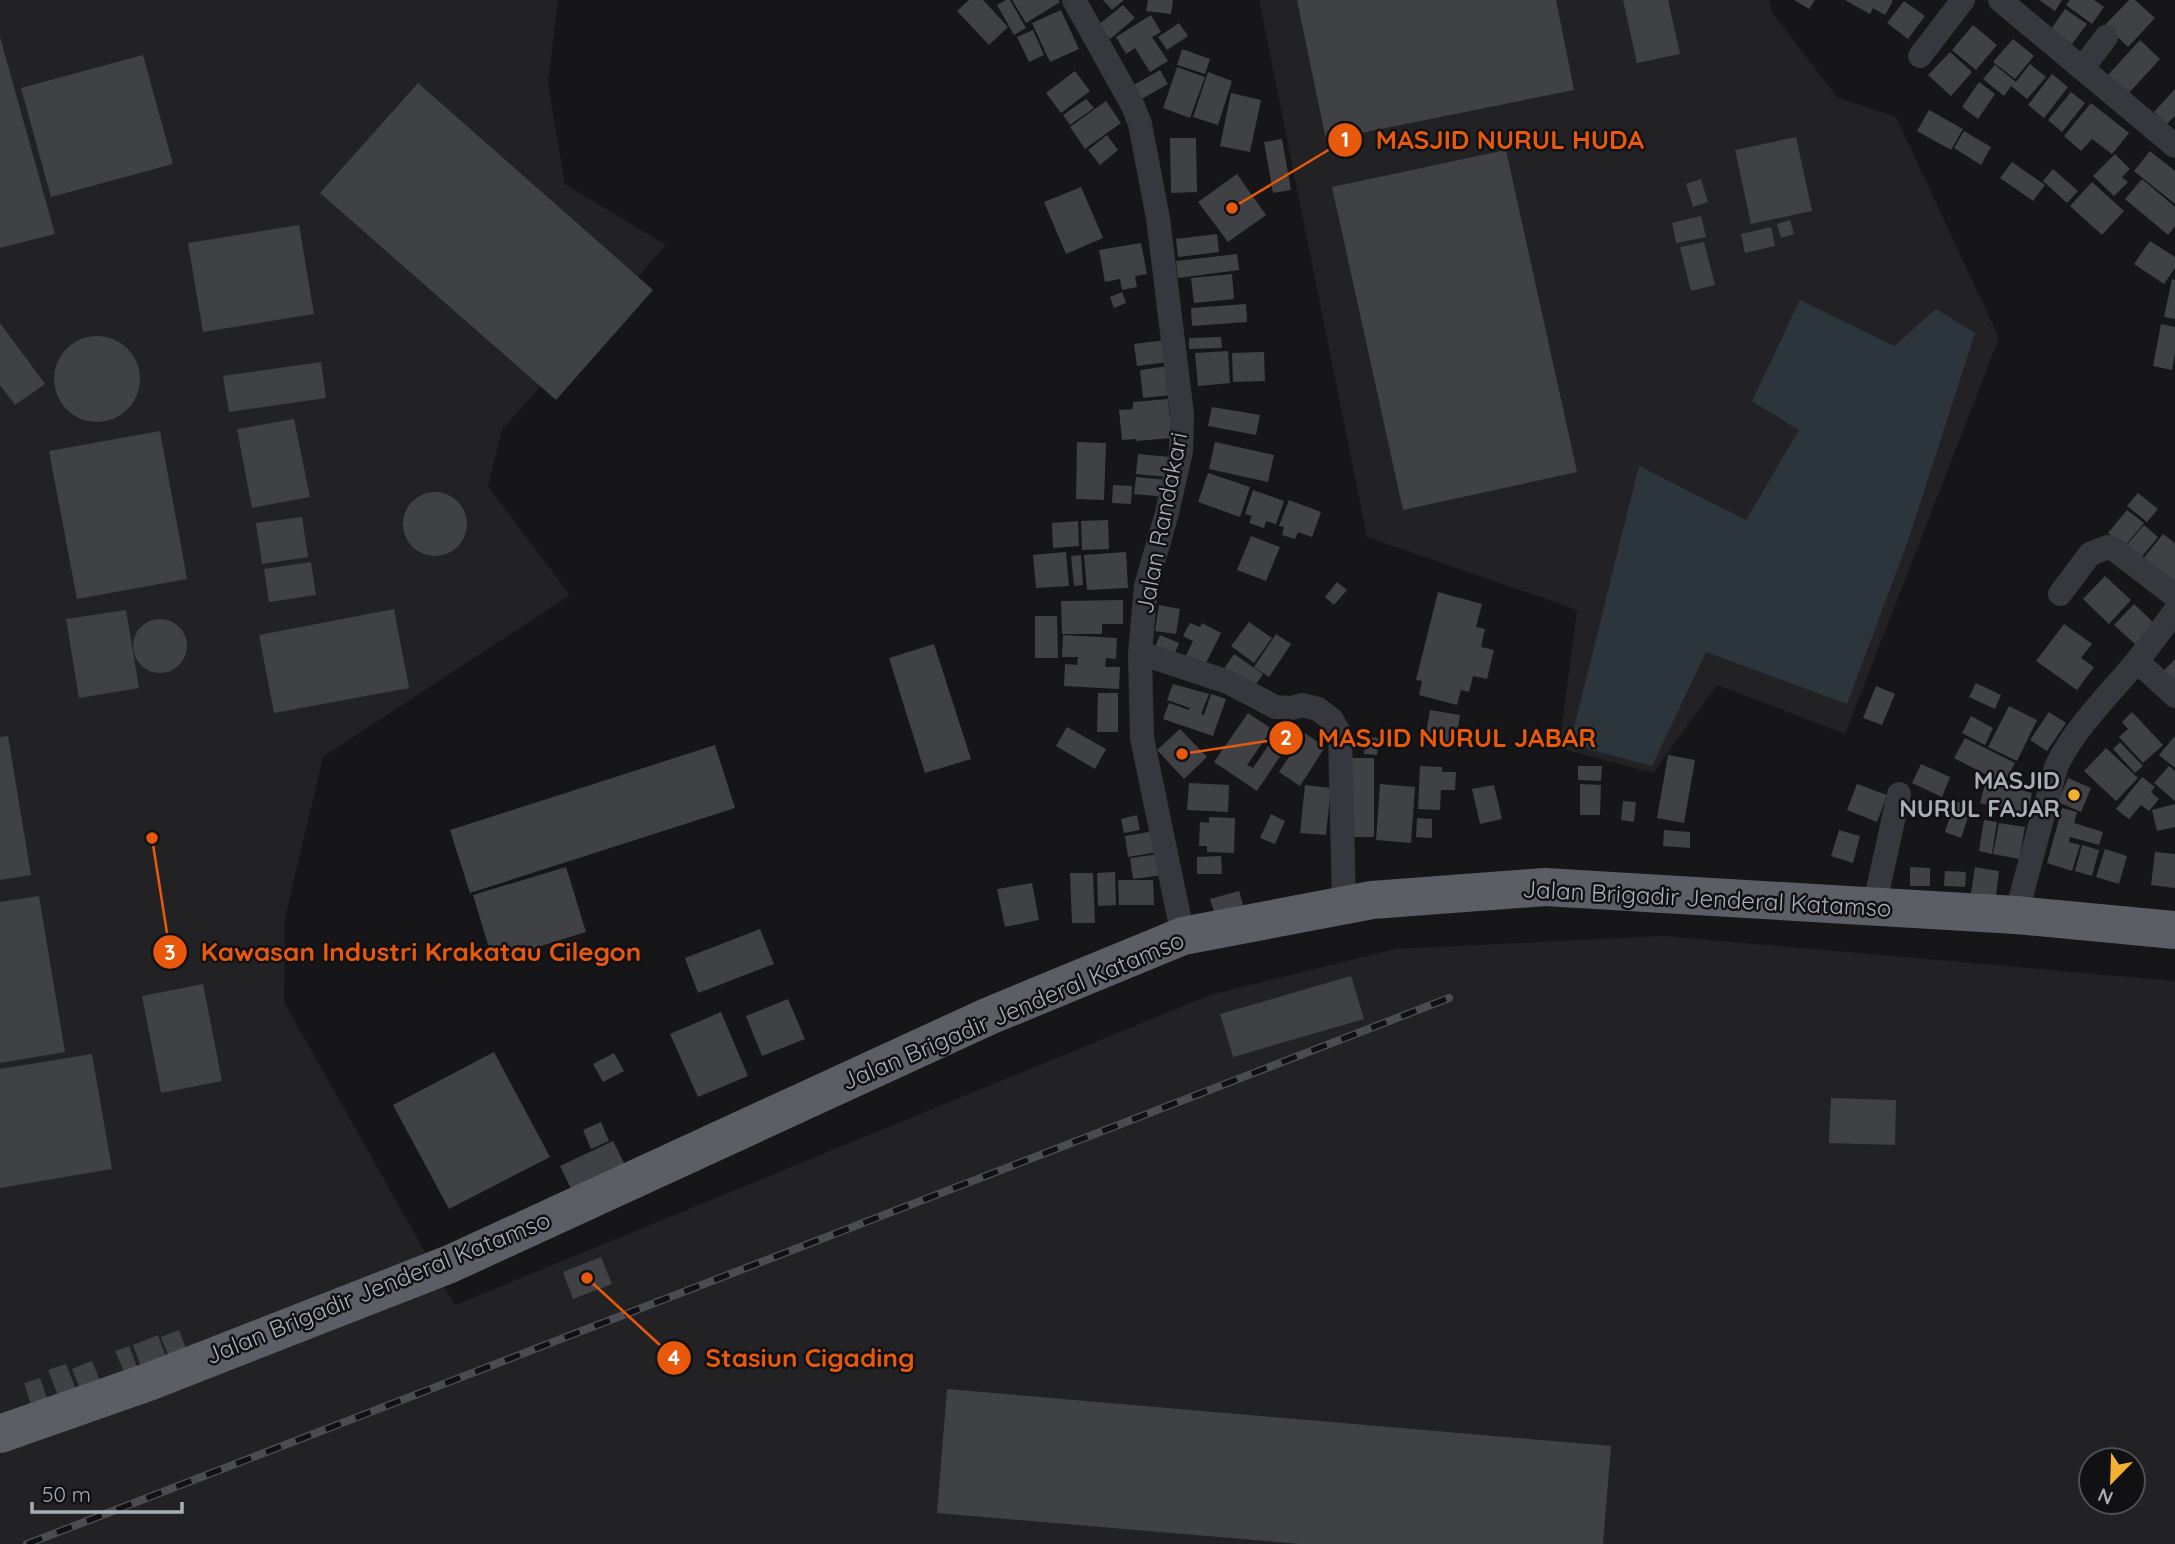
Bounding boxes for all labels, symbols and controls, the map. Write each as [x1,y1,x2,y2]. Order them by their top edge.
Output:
callout: MASJID NURUL HUDA [1327,117,1659,164]
text: MASJID NURUL HUDA [1376,123,1645,156]
text: 1 [1341,126,1349,152]
street label: Jalan Randakari [1129,430,1193,616]
callout: MASJID NURUL JABAR [1268,714,1610,761]
text: MASJID NURUL JABAR [1318,721,1596,754]
text: 2 [1280,724,1292,750]
place label: MASJID NURUL FAJAR [1899,765,2060,823]
marker: MASJID NURUL FAJAR [2066,787,2082,803]
street label: Jalan Brigadir Jenderal Katamso [1522,873,1892,923]
street label: Jalan Brigadir Jenderal Katamso [837,924,1189,1096]
callout: Kawasan Industri Krakatau Cilegon [152,929,656,976]
text: Kawasan Industri Krakatau Cilegon [201,935,641,968]
text: 3 [164,939,176,965]
street label: Jalan Brigadir Jenderal Katamso [201,1204,555,1370]
callout: Stasiun Cigading [657,1334,929,1381]
text: Stasiun Cigading [706,1341,914,1374]
text: 4 [668,1344,680,1370]
north arrow [2077,1446,2147,1516]
scale bar [32,1470,182,1514]
text: 50 m [42,1481,91,1507]
text: N [2094,1483,2116,1510]

